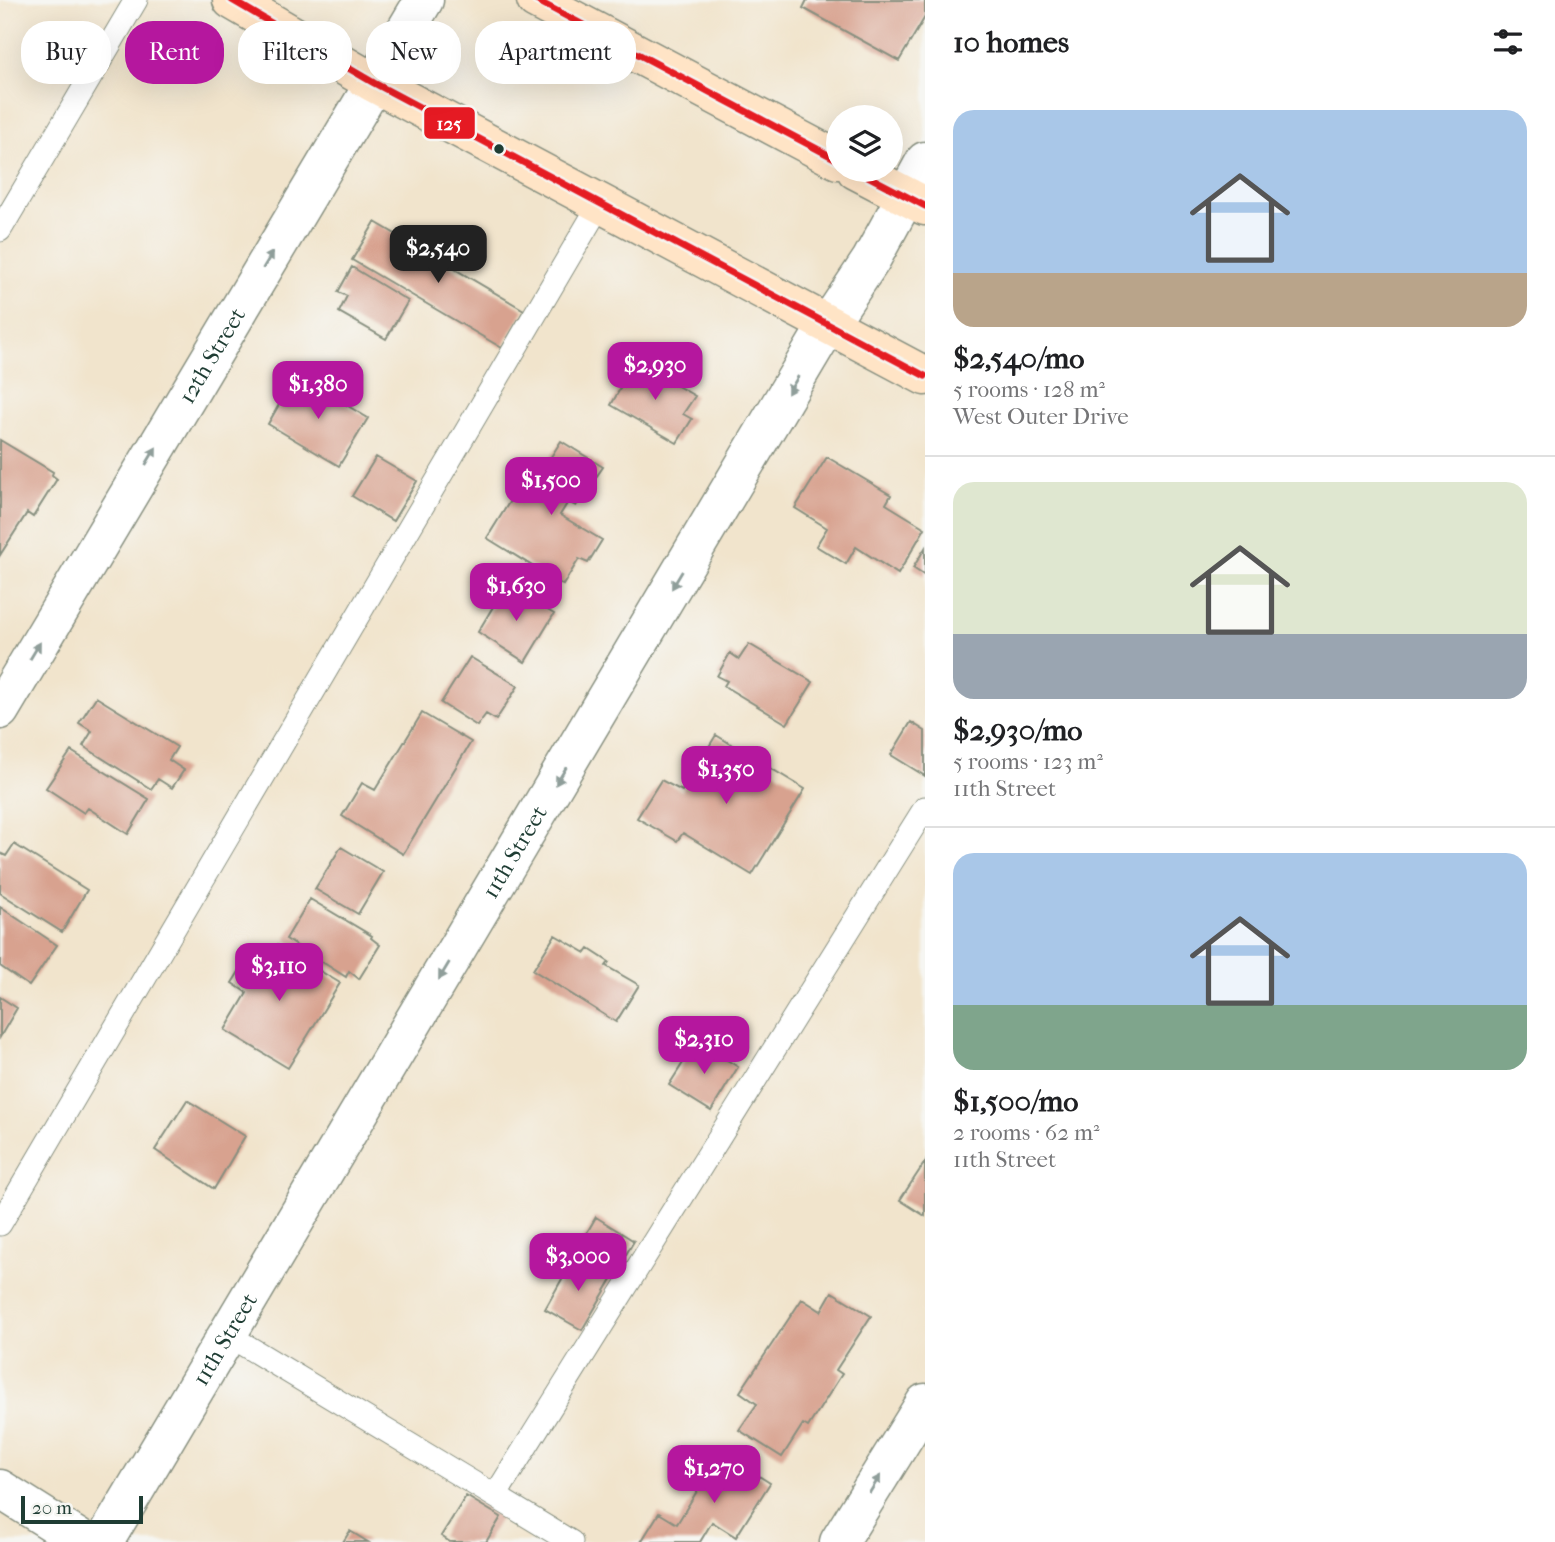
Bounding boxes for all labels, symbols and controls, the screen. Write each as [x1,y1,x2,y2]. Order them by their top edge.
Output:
chip: Buy [21,21,111,84]
chip: Rent [125,21,224,84]
chip: Filters [238,21,352,84]
chip: New [366,21,461,84]
chip: Apartment [475,21,636,84]
icon: filters [1489,23,1527,61]
text: 10 homes [953,25,1069,60]
map controls [826,105,903,182]
button: layers [826,105,903,182]
line badge: 125 [423,106,476,140]
text: 125 [437,113,461,135]
unlabelled marker [492,142,506,156]
icon: home [1177,155,1303,281]
pin: $2,540 [381,226,495,285]
text: $2,540 [406,234,470,261]
one-way arrow [262,251,274,270]
street label: 12th Street [173,303,251,408]
text: $2,540/mo [953,341,1084,376]
pin: $2,930 [598,342,712,402]
text: $2,930 [623,351,687,378]
pin: $1,380 [261,362,375,421]
text: $1,380 [288,370,348,397]
one-way arrow [787,375,800,394]
text: 5 rooms · 128 m² [953,376,1105,403]
text: West Outer Drive [953,403,1129,430]
one-way arrow [145,446,158,465]
pin: $1,500 [494,458,608,517]
text: $1,500 [521,466,581,493]
icon: home [1177,527,1303,653]
pin: $1,630 [459,564,573,623]
one-way arrow [671,571,683,590]
text: $1,630 [486,572,546,599]
one-way arrow [29,642,41,661]
text: $2,930/mo [953,713,1083,748]
pin: $1,350 [669,746,783,806]
text: 5 rooms · 123 m² [953,748,1103,775]
text: $1,350 [697,755,755,782]
one-way arrow [554,766,567,785]
text: 11th Street [953,775,1056,802]
street label: 11th Street [477,801,553,903]
icon: home [1177,898,1303,1024]
pin: $3,110 [222,944,336,1003]
text: $3,110 [251,952,307,979]
one-way arrow [438,962,450,981]
pin: $2,310 [647,1016,761,1076]
text: $2,310 [674,1025,734,1052]
text: $1,500/mo [953,1084,1079,1119]
text: 2 rooms · 62 m² [953,1119,1100,1146]
text: 11th Street [953,1146,1056,1173]
pin: $3,000 [521,1234,635,1293]
text: $3,000 [546,1242,610,1269]
street label: 11th Street [187,1288,263,1391]
pin: $1,270 [657,1446,771,1505]
text: $1,270 [683,1454,745,1481]
one-way arrow [868,1474,881,1494]
scale bar [21,1493,144,1525]
text: 20 m [32,1497,72,1519]

